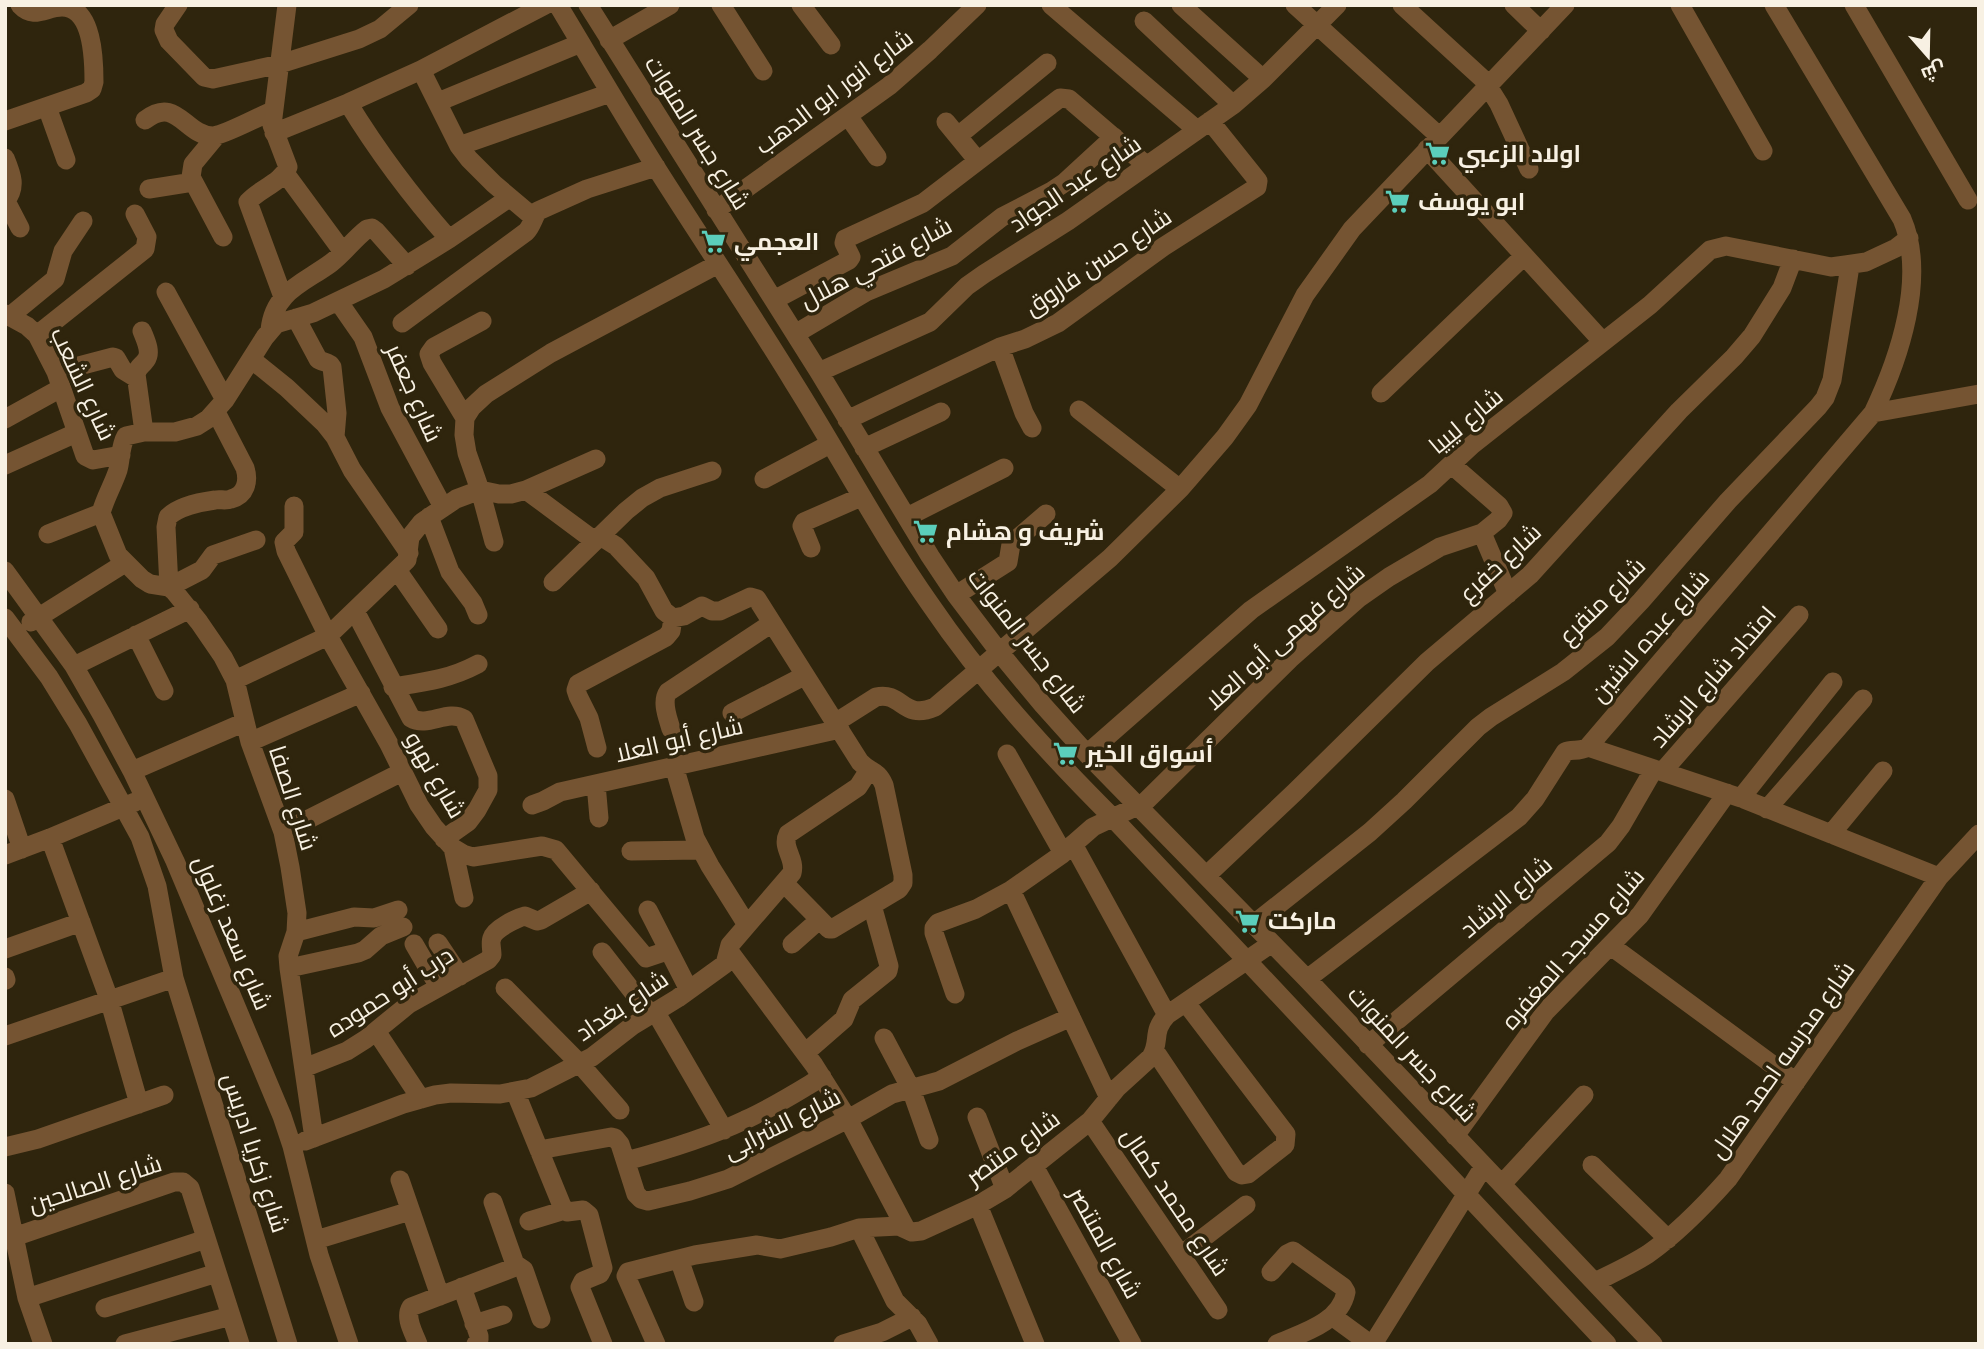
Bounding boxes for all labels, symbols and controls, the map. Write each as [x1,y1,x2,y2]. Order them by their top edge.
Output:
north arrow [1893,21,1963,91]
street label: شارع انور ابو الدهب [748,22,920,162]
street label: شارع جسر المنوات [637,50,757,216]
text: ش [1918,57,1949,87]
street label: شارع عبد الجواد [1003,128,1147,240]
place label: اولاد الزعبي [1458,138,1581,173]
supermarket icon: اولاد الزعبي [1424,140,1452,168]
place label: ابو يوسف [1418,186,1525,217]
supermarket icon: ابو يوسف [1384,188,1412,216]
street label: شارع حسن فاروق [1018,201,1178,323]
street label: شارع فتحي هلال [794,209,959,319]
place label: العجمي [734,226,819,261]
supermarket icon: العجمي [700,228,728,256]
street label: شارع الشعب [43,322,123,446]
street label: شارع جعفر [377,337,450,447]
street label: شارع ليبيا [1422,381,1510,461]
place label: شريف و هشام [946,516,1105,548]
street label: شارع خفرع [1452,517,1548,609]
supermarket icon: شريف و هشام [912,518,940,546]
street label: شارع منقرع [1551,550,1653,652]
street label: شارع فهمى أبو العلا [1198,557,1372,717]
street label: شارع جسر المنوات [960,562,1094,720]
street label: شارع عبده لاشين [1583,563,1717,709]
street label: امتداد شارع الرشاد [1643,599,1783,755]
street label: شارع أبو العلا [612,710,746,770]
street label: شارع نهرو [397,726,473,824]
place label: أسواق الخير [1085,738,1213,769]
supermarket icon: أسواق الخير [1052,740,1080,768]
street label: شارع الصفا [261,741,325,855]
street label: شارع الرشاد [1453,849,1559,945]
street label: شارع سعد زغلول [185,851,279,1015]
street label: شارع مسجد المغفره [1494,862,1652,1036]
place label: ماركت [1268,905,1337,936]
supermarket icon: ماركت [1234,907,1262,935]
street label: درب أبو حموده [320,939,459,1044]
street label: شارع مدرسه احمد هلال [1702,955,1862,1165]
street label: شارع بغداد [569,963,675,1049]
street label: شارع جسر المنوات [1340,979,1484,1129]
street label: شارع زكريا ادريس [214,1069,296,1237]
street label: شارع الشرابى [718,1081,846,1167]
street label: شارع منتصر [958,1103,1067,1194]
street label: شارع محمد كمال [1114,1122,1236,1282]
street label: شارع الصالحين [24,1147,166,1221]
street label: شارع المنتصر [1060,1180,1149,1305]

